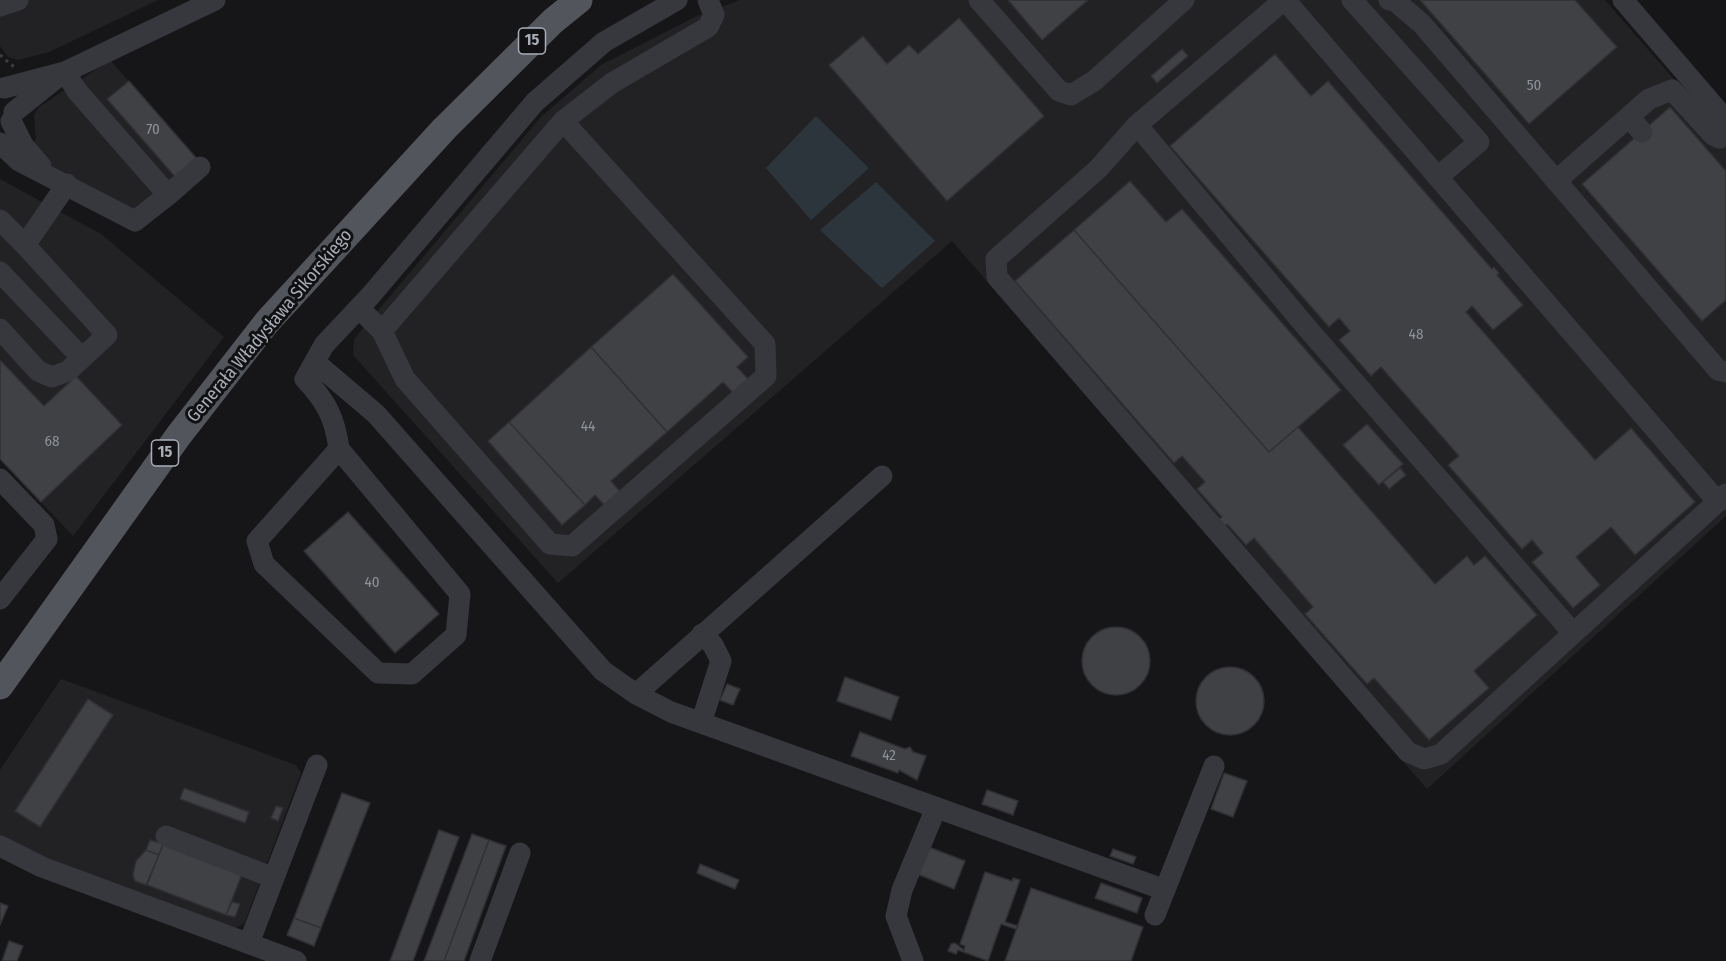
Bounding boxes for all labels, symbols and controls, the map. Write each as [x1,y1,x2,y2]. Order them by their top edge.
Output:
road number: 15 [518,28,546,54]
house number: 50 [1527,77,1541,95]
house number: 70 [146,121,160,139]
street label: Generała Władysława Sikorskiego [183,225,357,427]
house number: 48 [1409,326,1423,344]
house number: 44 [581,418,595,436]
house number: 68 [45,433,59,451]
road number: 15 [152,440,178,466]
house number: 40 [364,574,380,592]
house number: 42 [882,747,896,765]

